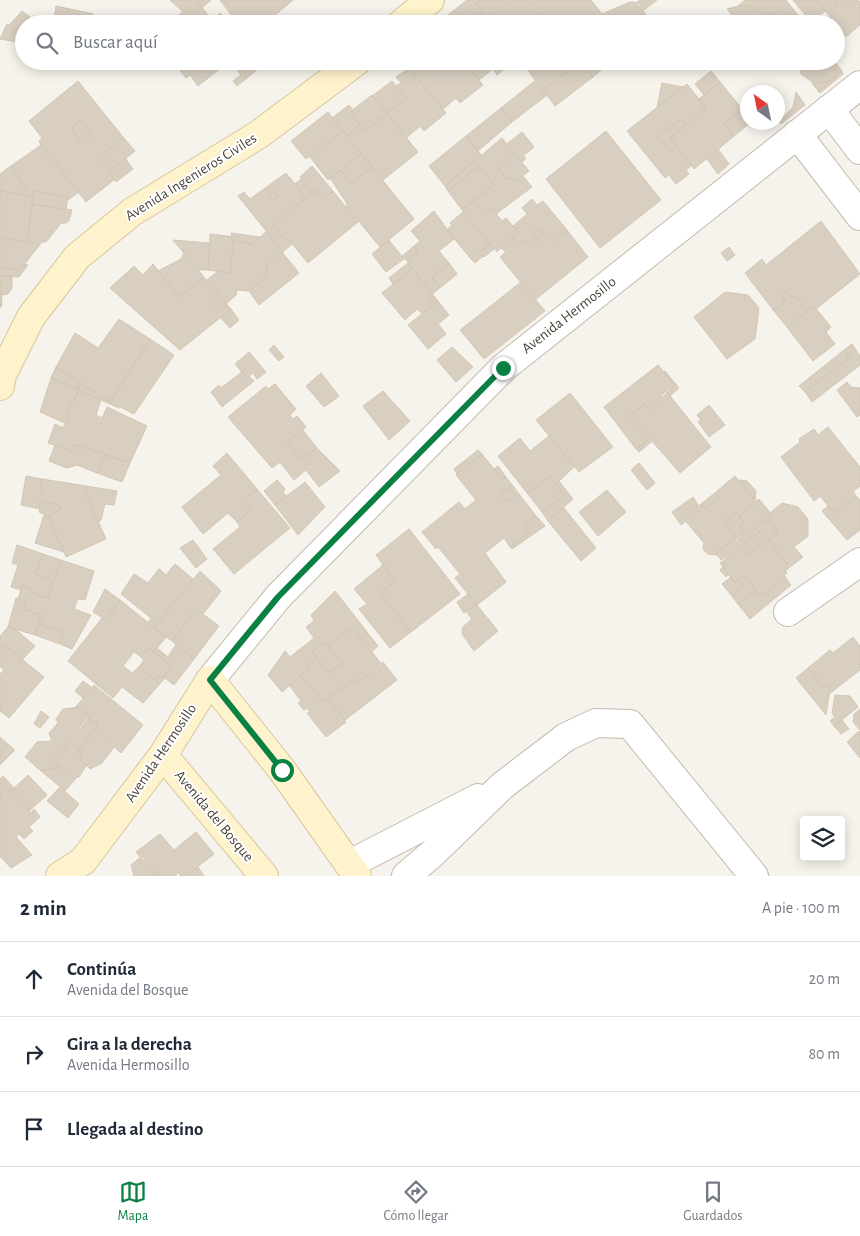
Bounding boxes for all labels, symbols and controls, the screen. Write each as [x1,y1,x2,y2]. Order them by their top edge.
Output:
search box [15,15,845,70]
icon: search [33,29,61,57]
text: Buscar aquí [73,33,158,52]
north arrow [740,85,785,130]
street label: Avenida Ingenieros Civiles [123,130,259,224]
street label: Avenida Hermosillo [519,274,619,356]
route end [492,357,515,380]
street label: Avenida Hermosillo [123,701,199,805]
route start [271,759,294,782]
street label: Avenida del Bosque [172,768,256,864]
map controls [800,816,845,861]
button: layers [800,816,845,861]
text: 2 min [20,898,67,919]
text: A pie · 100 m [762,900,840,916]
text: Continúa [67,960,136,979]
icon: ahead [20,965,48,993]
text: 20 m [809,971,840,987]
text: Avenida del Bosque [67,982,188,998]
text: Gira a la derecha [67,1035,192,1054]
icon: right [20,1040,48,1068]
text: 80 m [809,1046,840,1062]
text: Avenida Hermosillo [67,1057,190,1073]
icon: arrive [20,1115,48,1143]
text: Llegada al destino [67,1120,204,1139]
tab: Mapa [118,1178,148,1225]
tab: Cómo llegar [383,1178,448,1225]
tab: Guardados [683,1178,742,1225]

